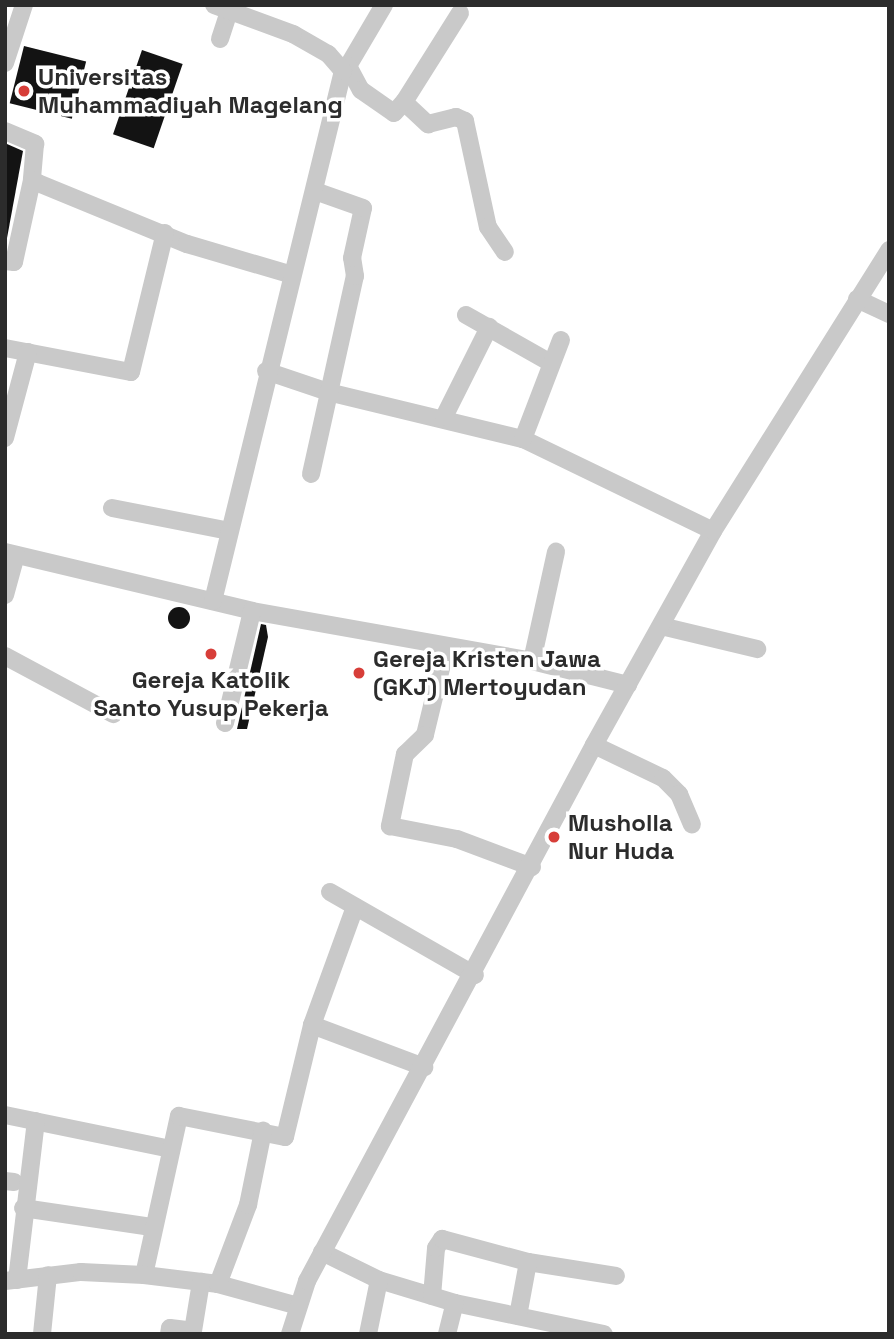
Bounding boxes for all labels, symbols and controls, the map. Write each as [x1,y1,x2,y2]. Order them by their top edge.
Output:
place label: Universitas Muhammadiyah Magelang [38,63,343,119]
marker: Universitas Muhammadiyah Magelang [16,83,32,99]
place label: Gereja Kristen Jawa (GKJ) Mertoyudan [373,645,601,701]
marker: Gereja Katolik Santo Yusup Pekerja [203,646,219,662]
marker: Gereja Kristen Jawa (GKJ) Mertoyudan [351,665,367,681]
place label: Gereja Katolik Santo Yusup Pekerja [93,666,329,722]
place label: Musholla Nur Huda [568,809,674,865]
marker: Musholla Nur Huda [546,829,562,845]

